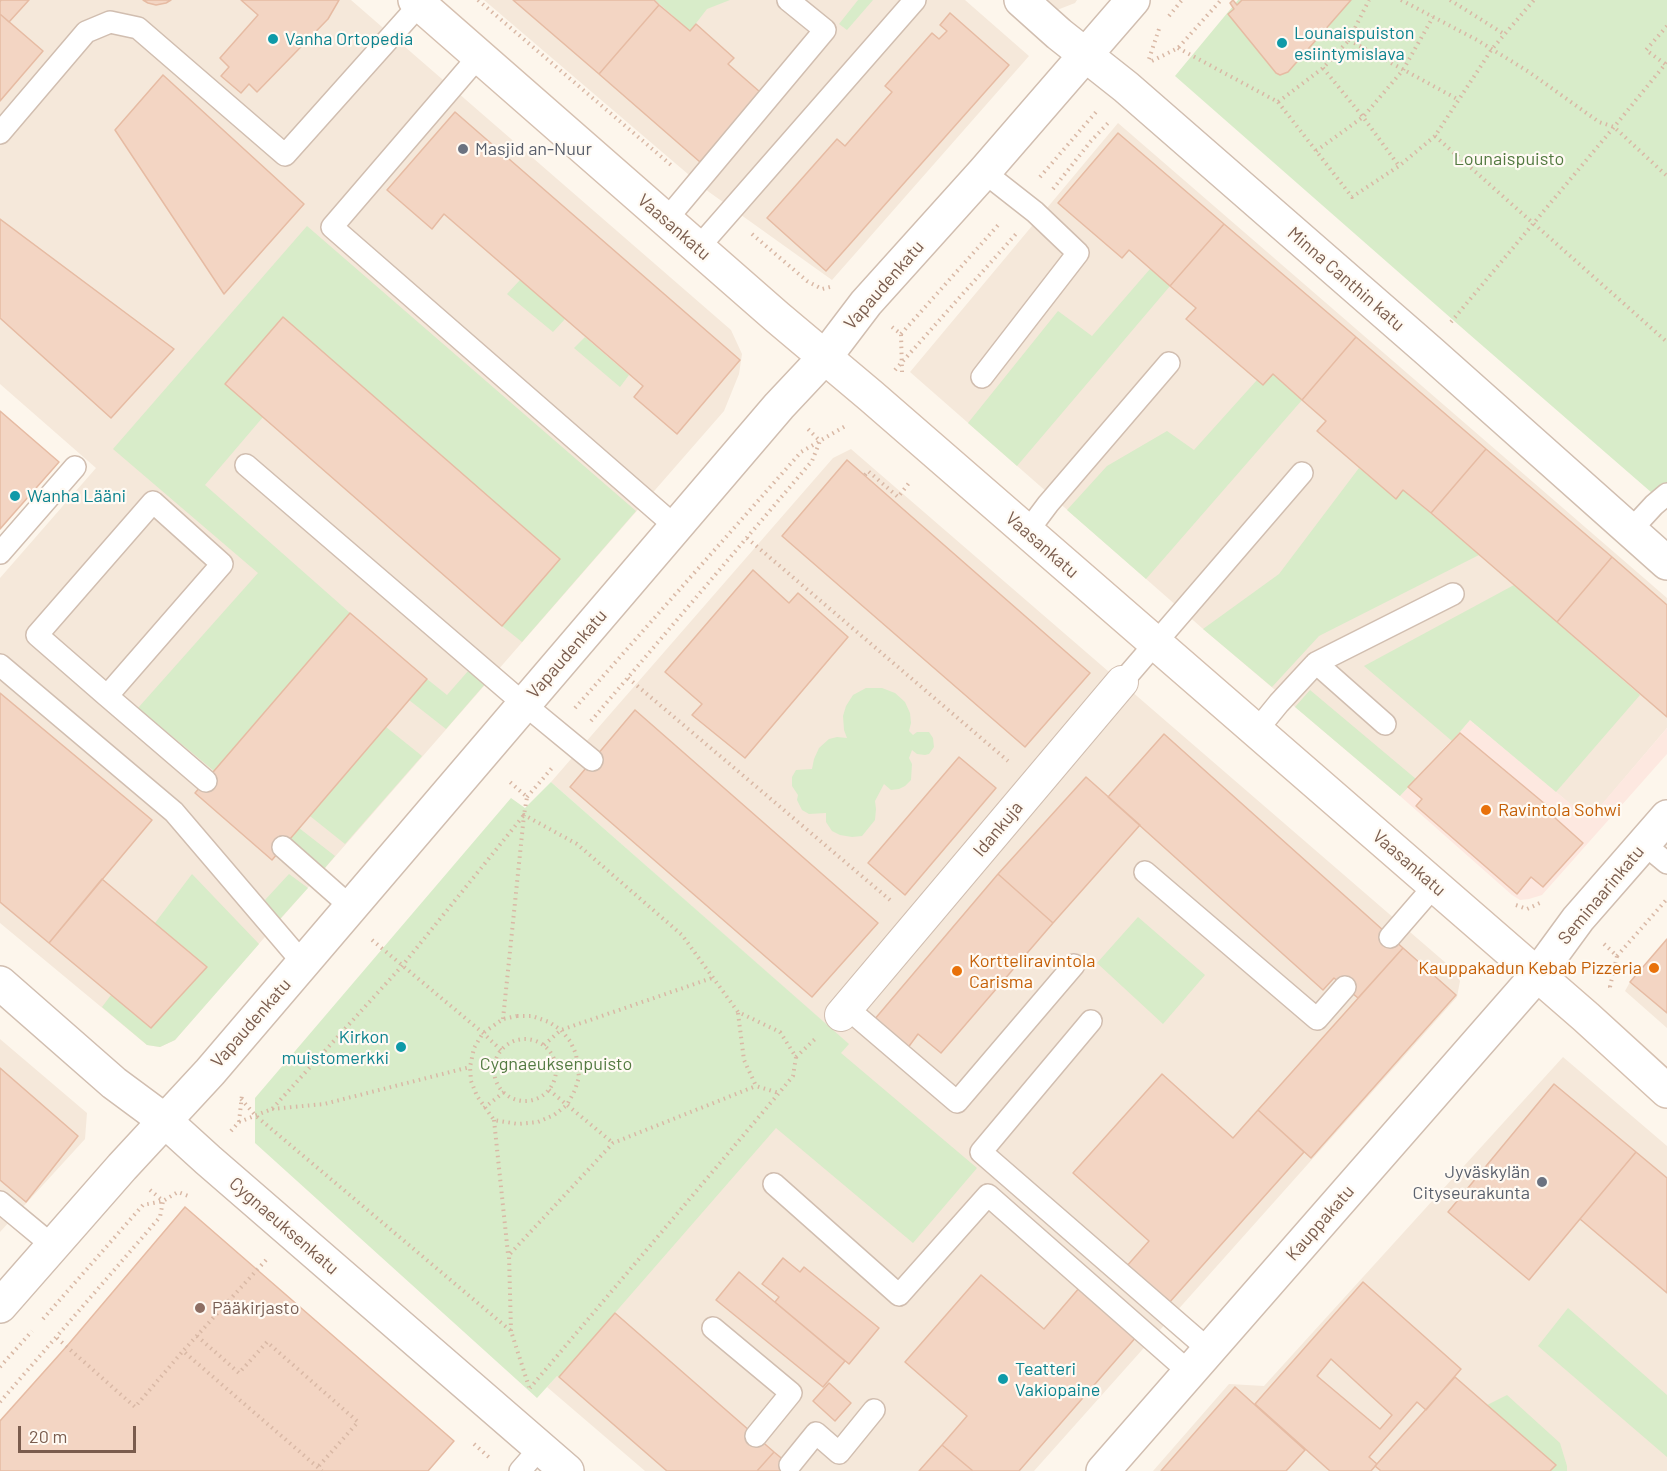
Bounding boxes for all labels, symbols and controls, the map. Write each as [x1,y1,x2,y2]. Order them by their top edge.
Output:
place label: Lounaispuiston esiintymislava [1294,22,1414,64]
place label: Vanha Ortopedia [285,28,413,50]
marker: Vanha Ortopedia [266,32,280,46]
marker: Lounaispuiston esiintymislava [1275,36,1289,50]
place label: Masjid an-Nuur [475,138,592,160]
marker: Masjid an-Nuur [456,142,470,156]
park label: Lounaispuisto [1454,148,1564,170]
street label: Vaasankatu [633,189,715,265]
street label: Minna Canthin katu [1283,222,1409,336]
street label: Vapaudenkatu [839,236,929,334]
place label: Wanha Lääni [27,485,126,507]
marker: Wanha Lääni [8,489,22,503]
street label: Vaasankatu [1001,507,1083,583]
street label: Vapaudenkatu [522,605,612,703]
street label: Idankuja [969,797,1027,861]
place label: Ravintola Sohwi [1498,799,1621,821]
marker: Ravintola Sohwi [1479,803,1493,817]
street label: Vaasankatu [1368,825,1450,901]
street label: Seminaarinkatu [1553,841,1649,949]
place label: Kortteliravintola Carisma [969,950,1095,992]
place label: Kauppakadun Kebab Pizzeria [1418,957,1642,979]
marker: Kauppakadun Kebab Pizzeria [1647,961,1661,975]
marker: Kortteliravintola Carisma [950,964,964,978]
street label: Vapaudenkatu [206,974,296,1072]
place label: Kirkon muistomerkki [282,1026,389,1068]
marker: Kirkon muistomerkki [394,1040,408,1054]
park label: Cygnaeuksenpuisto [480,1053,632,1075]
place label: Jyväskylän Cityseurakunta [1412,1161,1530,1204]
street label: Cygnaeuksenkatu [225,1173,343,1279]
marker: Jyväskylän Cityseurakunta [1535,1175,1549,1189]
street label: Kauppakatu [1281,1181,1359,1265]
place label: Pääkirjasto [212,1297,299,1319]
marker: Pääkirjasto [193,1301,207,1315]
place label: Teatteri Vakiopaine [1015,1358,1100,1400]
marker: Teatteri Vakiopaine [996,1372,1010,1386]
scale bar [21,1414,140,1452]
text: 20 m [29,1425,67,1447]

